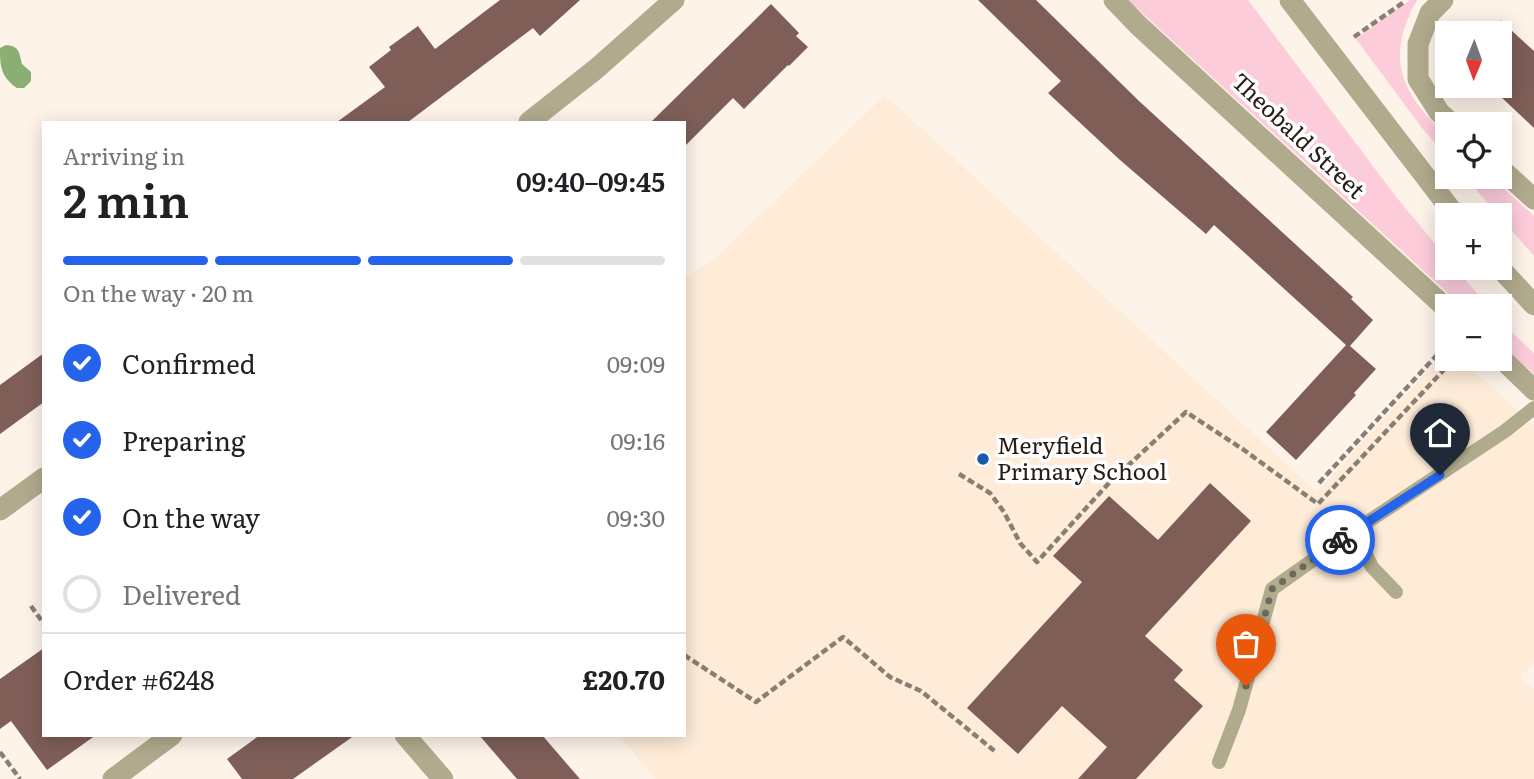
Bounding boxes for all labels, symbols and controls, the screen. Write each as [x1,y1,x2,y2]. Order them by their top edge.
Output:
north arrow [1435,21,1512,98]
map controls [1435,21,1512,371]
street label: Theobald Street [1225,64,1374,206]
button: locate [1435,112,1512,189]
text: Arriving in [63,138,185,172]
text: 09:40–09:45 [516,161,665,200]
text: 2 min [63,164,189,232]
button: + [1435,203,1512,280]
text: On the way · 20 m [63,275,254,309]
button: − [1435,294,1512,371]
text: Confirmed [122,343,256,382]
icon: check [63,344,101,382]
text: 09:09 [607,346,665,380]
pin [1410,403,1470,475]
icon: home [1421,414,1459,452]
text: Preparing [122,420,245,459]
icon: check [63,421,101,459]
text: 09:16 [610,423,665,457]
place label: Meryfield Primary School [997,427,1167,487]
marker: Meryfield Primary School [975,451,991,467]
text: On the way [122,497,260,536]
icon: check [63,498,101,536]
text: 09:30 [606,500,665,534]
courier [1305,505,1375,575]
icon: bike [1321,521,1359,559]
text: Delivered [122,574,241,613]
pin [1216,614,1276,686]
icon: bag [1227,625,1265,663]
text: Order #6248 [63,659,215,698]
text: £20.70 [583,659,665,698]

